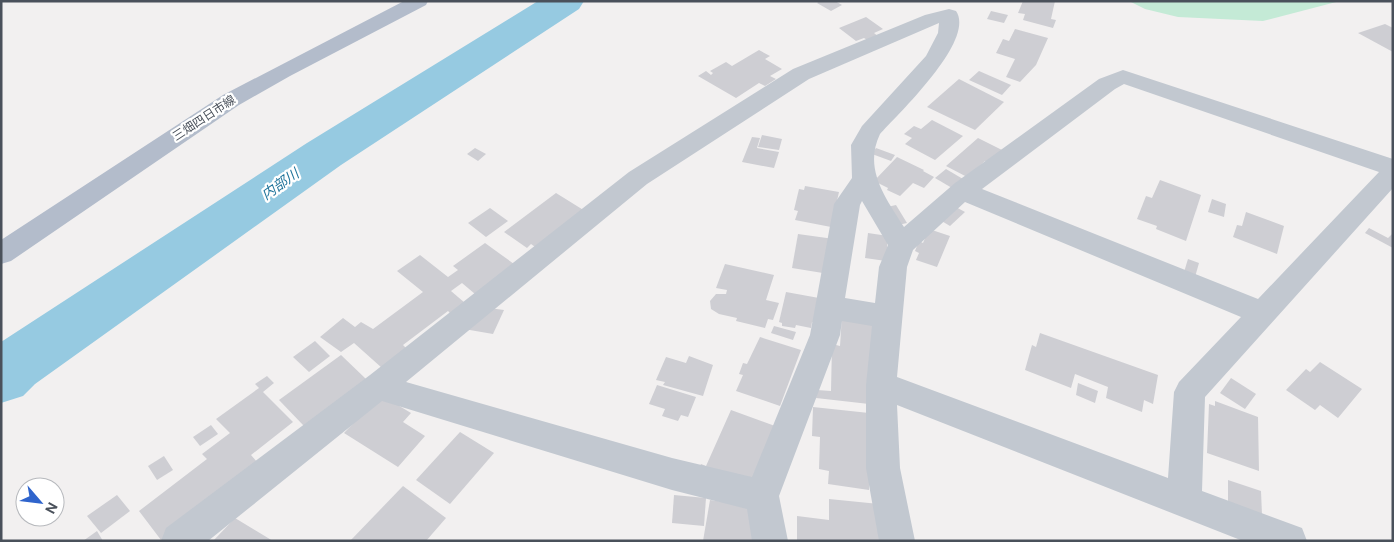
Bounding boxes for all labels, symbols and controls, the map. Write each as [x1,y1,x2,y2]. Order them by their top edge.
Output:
street label: 三畑四日市線 [169,92,239,144]
water label: 内部川 [258,163,304,203]
north arrow [15,477,65,527]
text: N [41,499,62,517]

